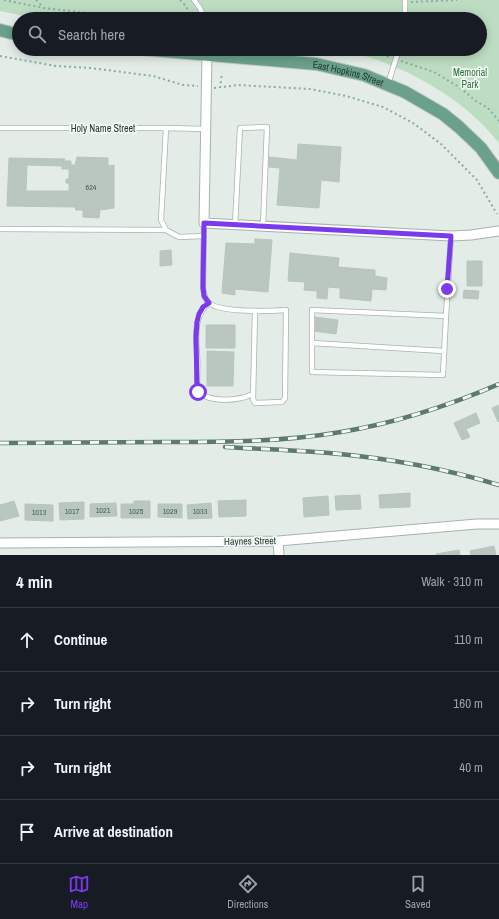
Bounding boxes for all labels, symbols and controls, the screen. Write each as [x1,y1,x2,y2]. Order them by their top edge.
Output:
search box [12,12,487,56]
icon: search [26,23,48,45]
text: Search here [58,24,125,45]
street label: East Hopkins Street [312,57,386,89]
park label: Memorial Park [453,66,487,91]
street label: Holy Name Street [71,122,136,135]
house number: 624 [86,182,97,192]
route end [438,280,456,298]
route start [189,383,207,401]
house number: 1021 [96,505,111,515]
house number: 1017 [65,506,80,516]
house number: 1025 [129,506,144,516]
house number: 1029 [163,506,178,516]
house number: 1033 [193,506,208,516]
house number: 1013 [32,507,47,517]
street label: Haynes Street [224,534,277,548]
text: 4 min [16,570,52,593]
text: Walk · 310 m [421,573,483,590]
icon: ahead [16,629,38,651]
text: Continue [54,629,107,650]
text: 110 m [454,631,483,648]
icon: right [16,693,38,715]
text: Turn right [54,693,111,714]
text: 160 m [453,695,483,712]
icon: right [16,757,38,779]
text: Turn right [54,757,111,778]
text: 40 m [459,759,483,776]
icon: arrive [16,821,38,843]
text: Arrive at destination [54,821,173,842]
tab: Map [68,873,90,911]
tab: Directions [227,873,268,911]
tab: Saved [405,873,431,911]

